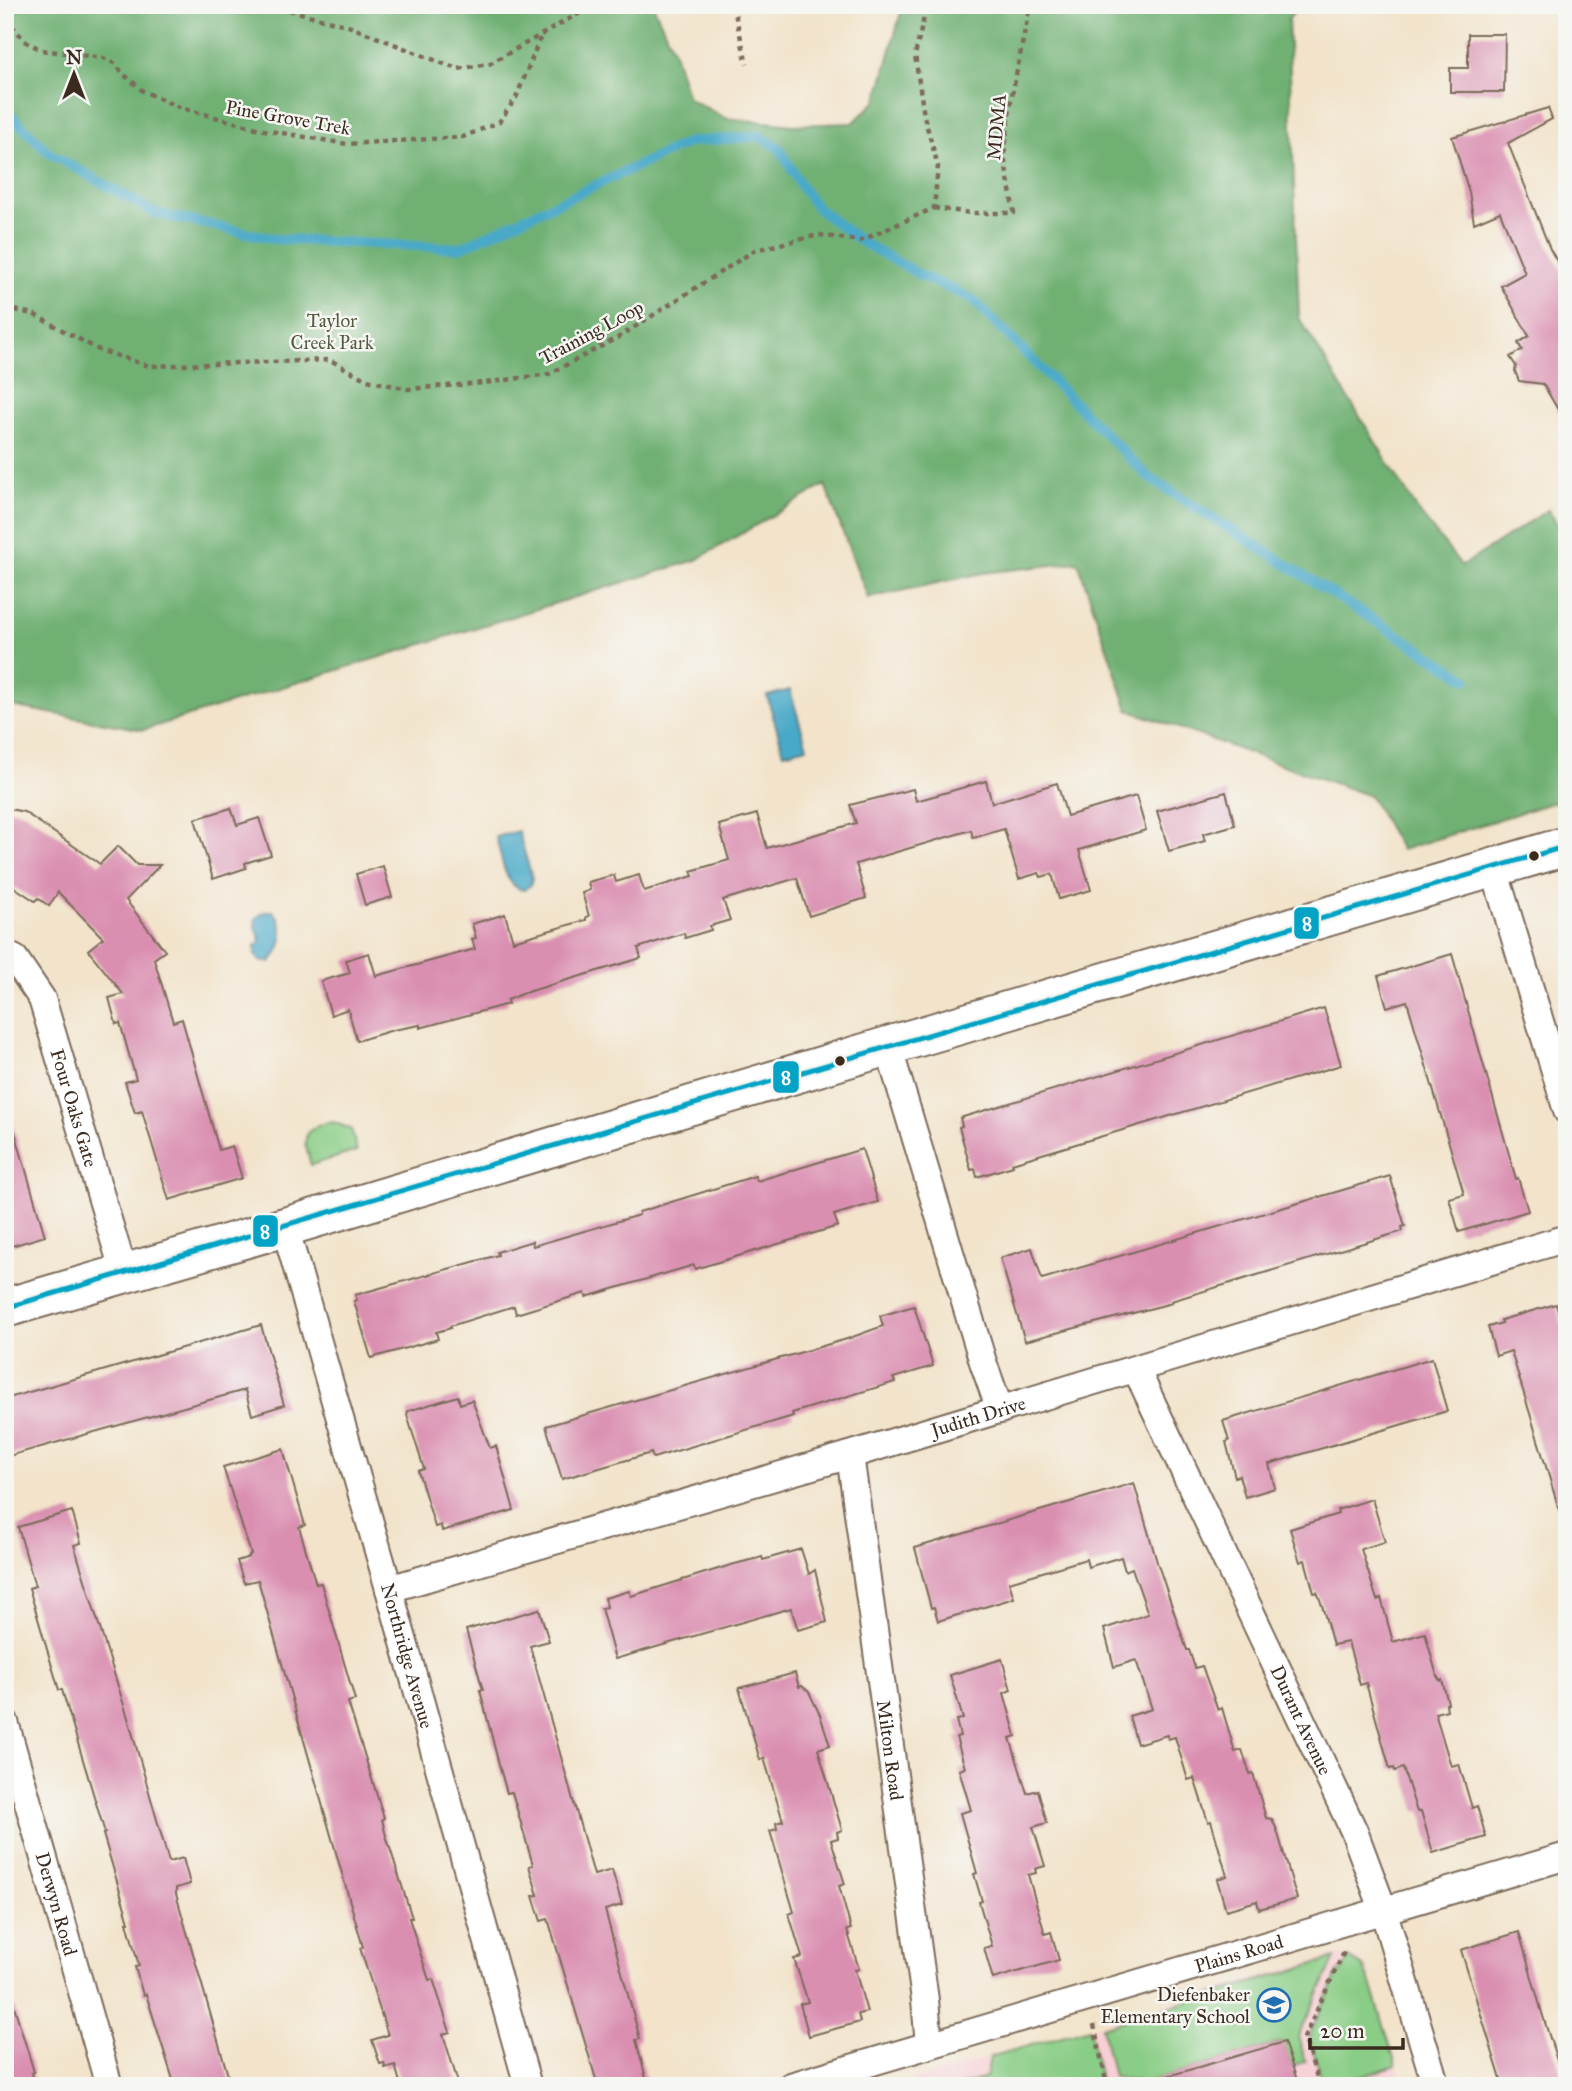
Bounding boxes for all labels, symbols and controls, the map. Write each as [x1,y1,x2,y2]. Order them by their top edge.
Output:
north arrow [38,38,108,108]
text: N [66,46,82,69]
street label: MDMA [982,93,1011,161]
street label: Pine Grove Trek [224,95,352,140]
street label: Training Loop [535,295,648,370]
park label: Taylor Creek Park [291,309,374,354]
unlabelled marker [1527,849,1541,863]
line badge: 8 [1293,906,1320,940]
text: 8 [1302,912,1312,935]
street label: Four Oaks Gate [46,1046,103,1170]
unlabelled marker [833,1054,847,1068]
line badge: 8 [772,1060,800,1094]
text: 8 [781,1066,791,1089]
line badge: 8 [252,1214,279,1248]
text: 8 [260,1220,270,1243]
street label: Judith Drive [926,1392,1028,1443]
street label: Northridge Avenue [376,1581,438,1731]
street label: Durant Avenue [1265,1662,1337,1779]
street label: Milton Road [872,1699,908,1802]
street label: Derwyn Road [31,1850,82,1959]
street label: Plains Road [1192,1930,1286,1978]
place label: Diefenbaker Elementary School [1101,1983,1251,2028]
school or university icon: Diefenbaker Elementary School [1255,1986,1293,2024]
scale bar [1310,2007,1402,2051]
text: 20 m [1320,2018,1365,2044]

